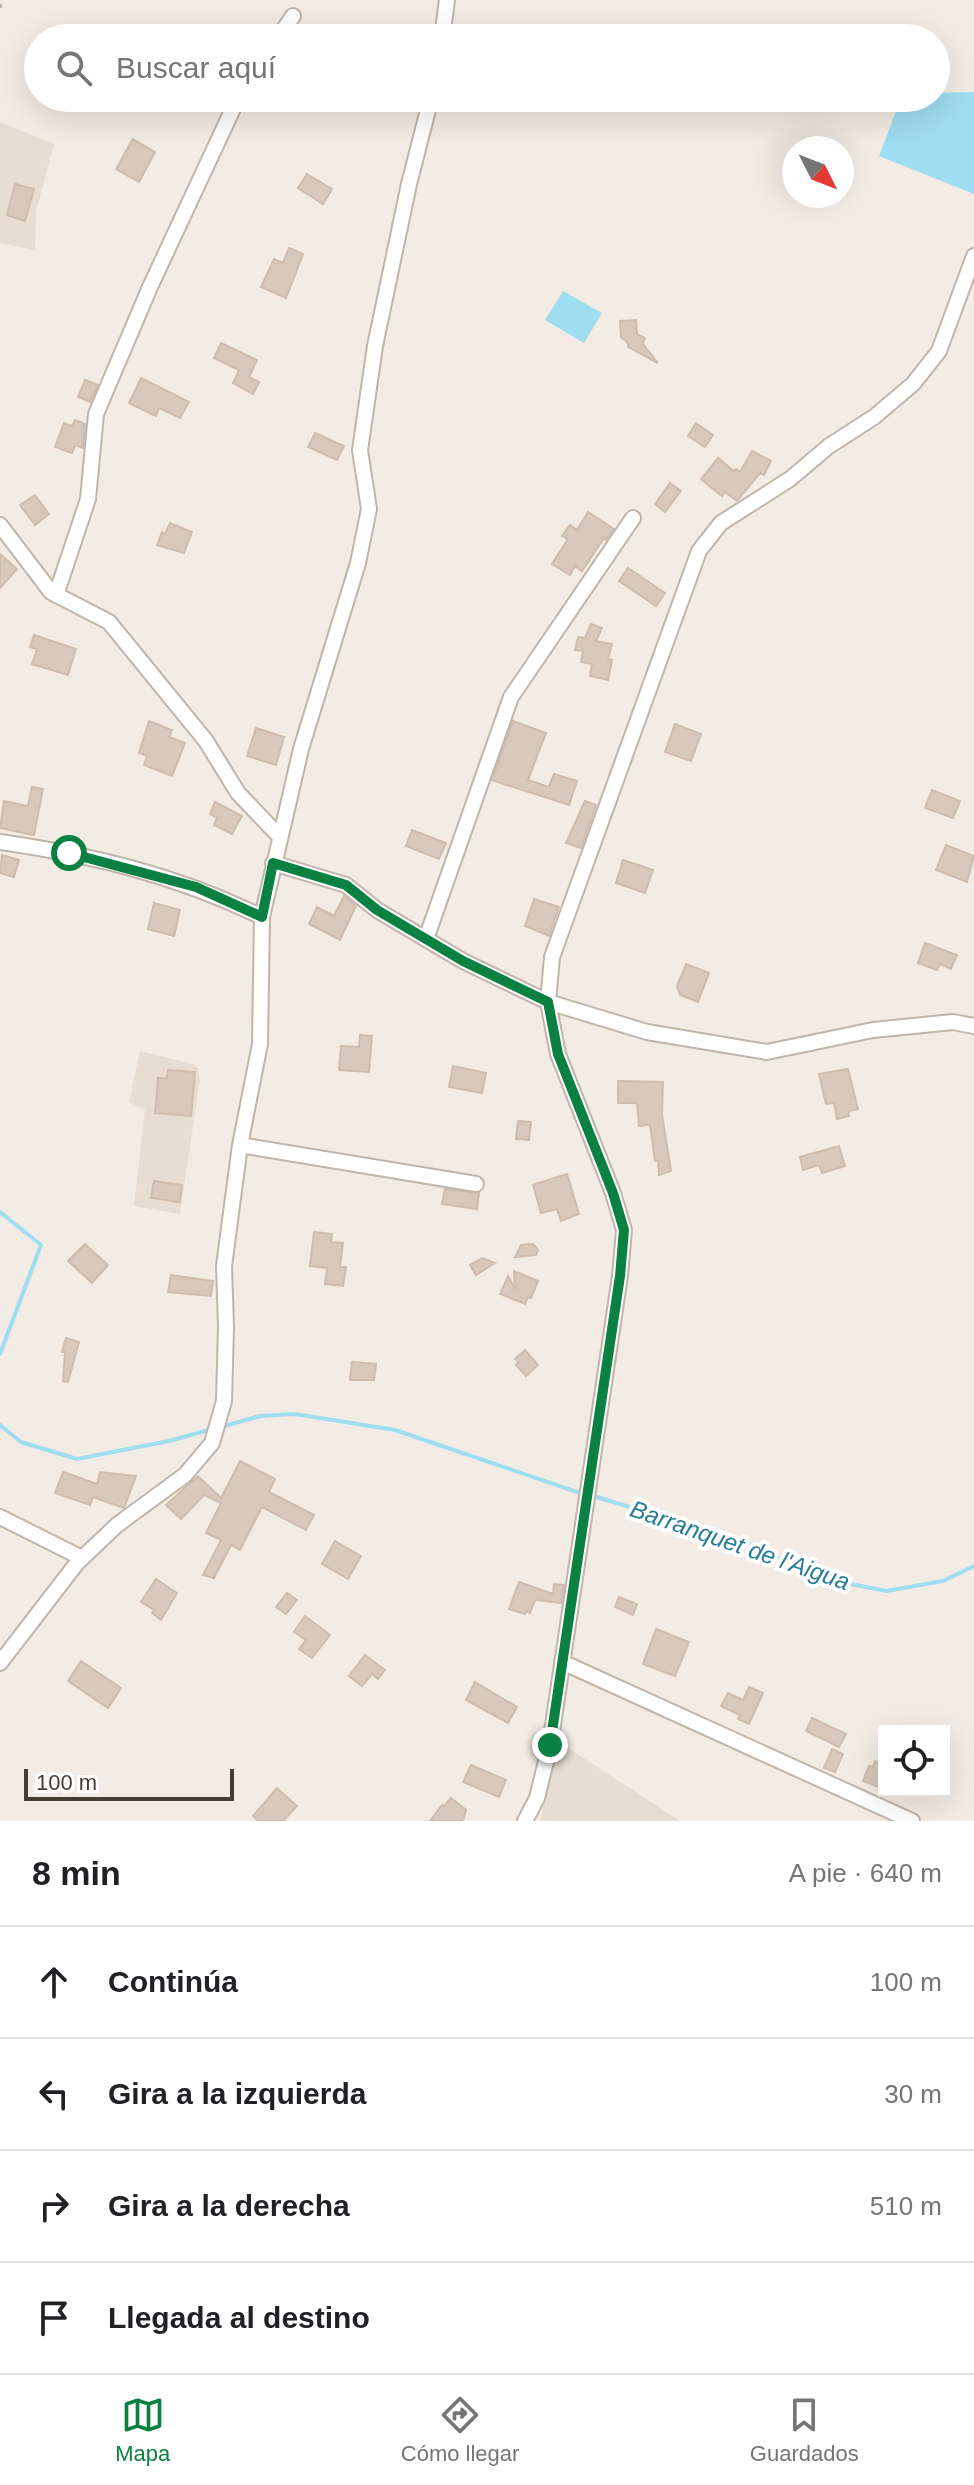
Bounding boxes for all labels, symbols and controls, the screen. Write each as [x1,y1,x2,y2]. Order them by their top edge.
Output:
search box [24,24,950,112]
icon: search [52,46,96,90]
text: Buscar aquí [116,51,276,84]
north arrow [782,136,854,208]
route start [51,835,87,871]
water label: Barranquet de l'Aigua [627,1495,853,1595]
map controls [878,1725,950,1797]
button: locate [878,1725,950,1797]
route end [532,1727,568,1763]
scale bar [24,1765,234,1801]
text: 100 m [36,1770,97,1795]
text: 8 min [32,1854,121,1892]
text: A pie · 640 m [789,1858,942,1888]
icon: ahead [32,1960,76,2004]
text: Continúa [108,1965,238,1998]
text: 100 m [870,1967,942,1997]
icon: left [32,2072,76,2116]
text: Gira a la izquierda [108,2077,366,2110]
text: 30 m [884,2079,942,2109]
icon: right [32,2184,76,2228]
text: Gira a la derecha [108,2189,350,2222]
text: 510 m [870,2191,942,2221]
icon: arrive [32,2296,76,2340]
text: Llegada al destino [108,2301,370,2334]
tab: Mapa [115,2393,170,2467]
tab: Cómo llegar [401,2393,519,2467]
tab: Guardados [750,2393,859,2467]

